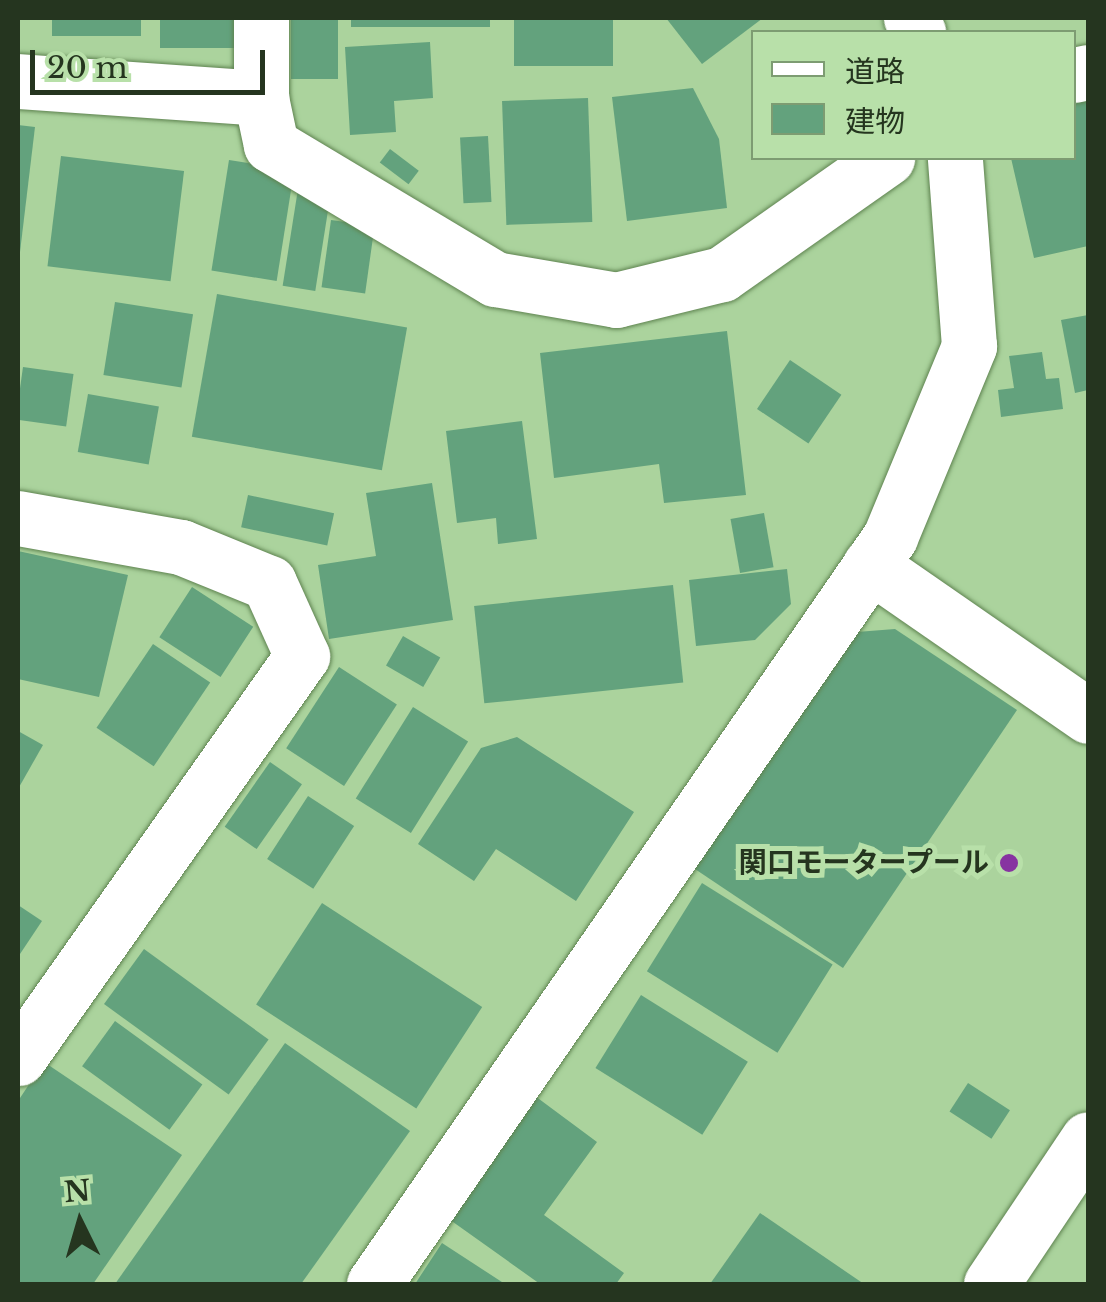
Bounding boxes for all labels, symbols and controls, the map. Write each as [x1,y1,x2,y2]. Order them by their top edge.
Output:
scale bar [35,30,270,92]
legend [751,30,1076,160]
text: 20 m [47,49,128,86]
text: 道路 [845,53,905,90]
text: 建物 [845,103,905,140]
place label: 関口モータープール [737,846,989,880]
marker: 関口モータープール [998,852,1020,874]
north arrow [30,1172,130,1272]
text: N [63,1173,92,1210]

